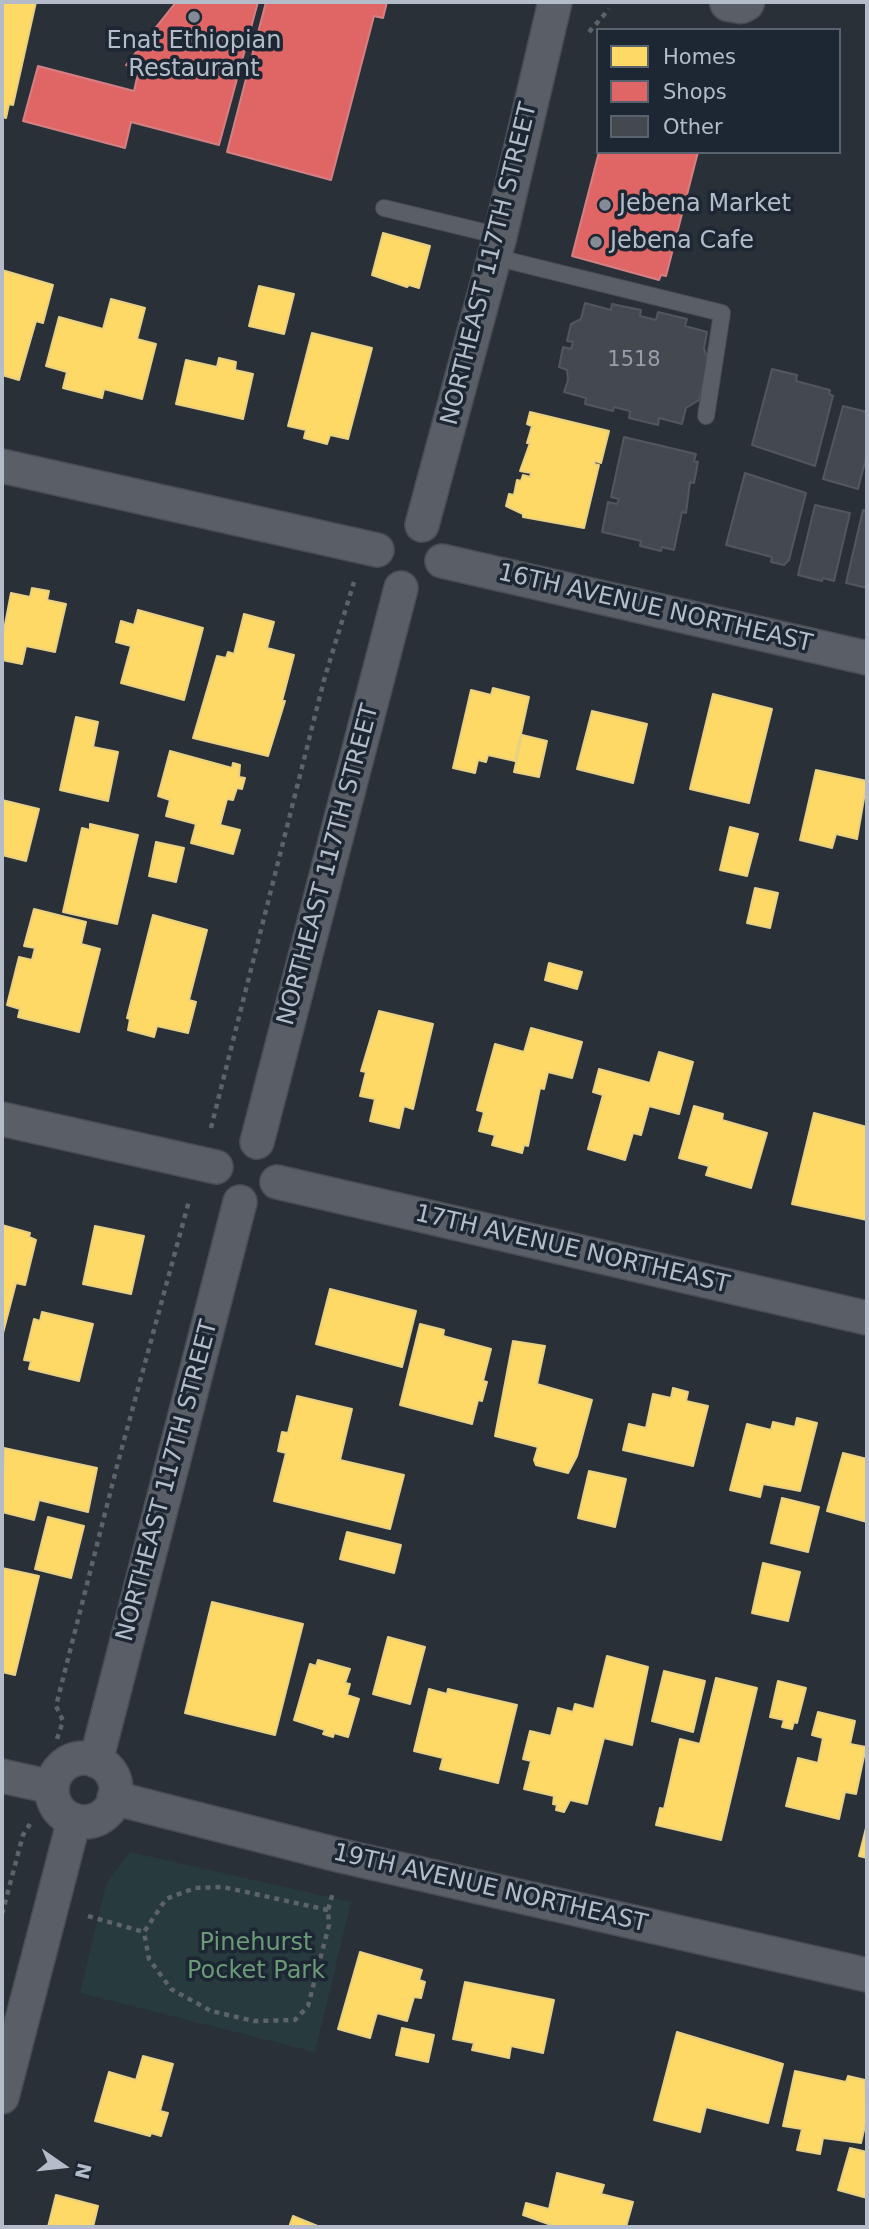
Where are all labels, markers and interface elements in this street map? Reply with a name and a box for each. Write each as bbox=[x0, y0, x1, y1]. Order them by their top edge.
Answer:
marker: Enat Ethiopian Restaurant bbox=[186, 9, 202, 25]
place label: Enat Ethiopian Restaurant bbox=[106, 28, 282, 84]
legend bbox=[596, 28, 841, 154]
text: Homes bbox=[663, 45, 736, 69]
text: Shops bbox=[663, 80, 727, 104]
street label: NORTHEAST 117TH STREET bbox=[436, 100, 544, 428]
text: Other bbox=[663, 115, 723, 139]
place label: Jebena Market bbox=[619, 191, 791, 219]
marker: Jebena Market bbox=[597, 197, 613, 213]
place label: Jebena Cafe bbox=[610, 228, 754, 256]
marker: Jebena Cafe bbox=[588, 234, 604, 250]
house number: 1518 bbox=[607, 348, 661, 374]
street label: 16TH AVENUE NORTHEAST bbox=[495, 559, 815, 659]
street label: NORTHEAST 117TH STREET bbox=[272, 701, 386, 1029]
street label: 17TH AVENUE NORTHEAST bbox=[412, 1200, 732, 1300]
street label: NORTHEAST 117TH STREET bbox=[111, 1317, 225, 1645]
street label: 19TH AVENUE NORTHEAST bbox=[330, 1839, 650, 1939]
park label: Pinehurst Pocket Park bbox=[187, 1930, 325, 1986]
north arrow bbox=[28, 2131, 98, 2201]
text: N bbox=[71, 2161, 96, 2181]

